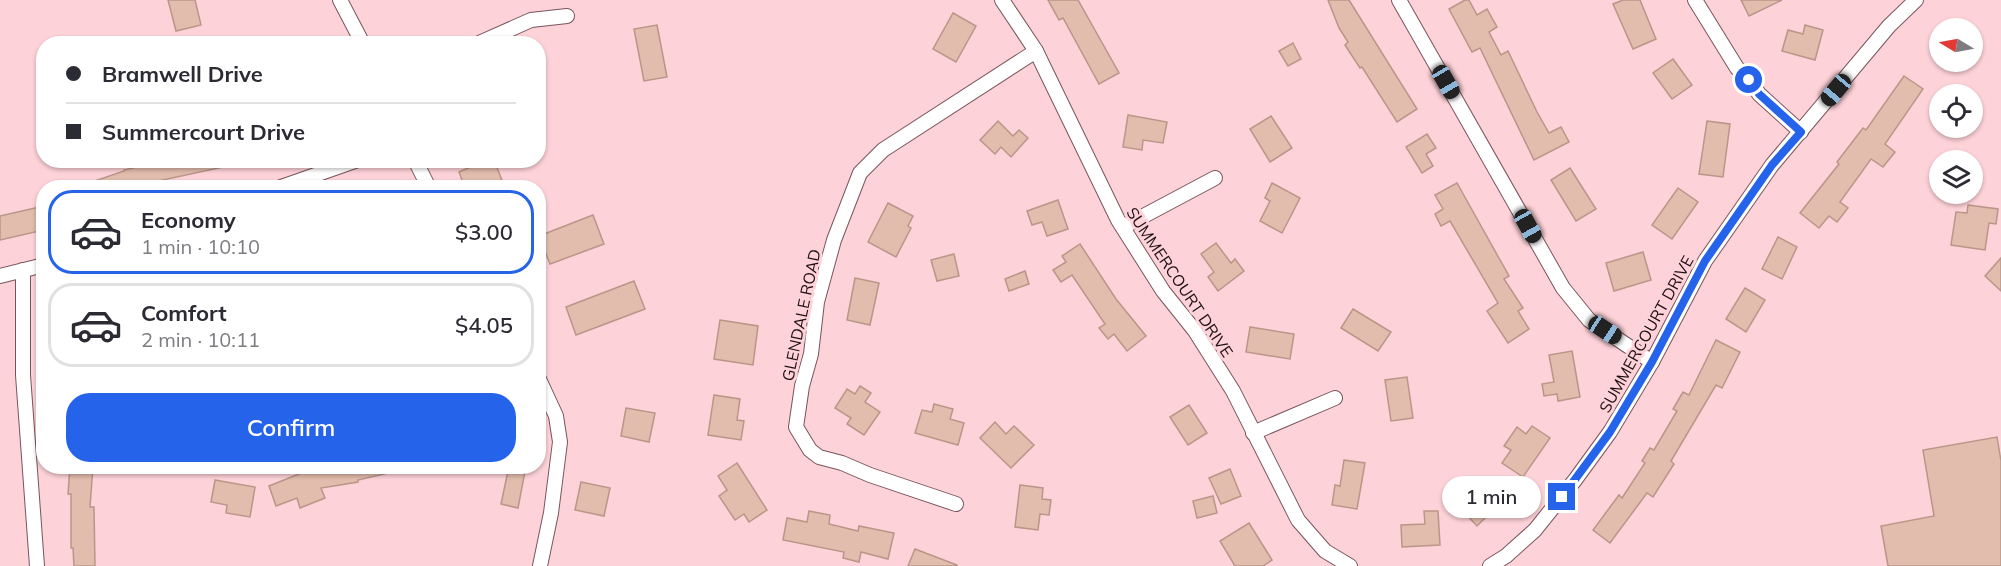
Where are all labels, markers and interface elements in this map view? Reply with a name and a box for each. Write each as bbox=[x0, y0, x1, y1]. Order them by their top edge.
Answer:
north arrow bbox=[1929, 18, 1983, 72]
map controls bbox=[1929, 18, 1983, 204]
text: Bramwell Drive bbox=[102, 60, 263, 88]
car bbox=[1429, 62, 1463, 102]
route start bbox=[1735, 66, 1762, 93]
car bbox=[1818, 70, 1854, 110]
button: locate bbox=[1929, 84, 1983, 138]
text: Summercourt Drive bbox=[102, 118, 305, 146]
button: layers bbox=[1929, 150, 1983, 204]
street label: SUMMERCOURT DRIVE bbox=[1122, 203, 1238, 361]
icon: car bbox=[69, 205, 123, 259]
text: Economy bbox=[141, 206, 236, 234]
car bbox=[1511, 206, 1545, 246]
text: $3.00 bbox=[455, 218, 513, 246]
text: 1 min · 10:10 bbox=[141, 234, 260, 259]
street label: GLENDALE ROAD bbox=[777, 247, 825, 383]
street label: SUMMERCOURT DRIVE bbox=[1594, 252, 1698, 416]
icon: car bbox=[69, 298, 123, 352]
text: Comfort bbox=[141, 299, 227, 327]
text: $4.05 bbox=[455, 311, 513, 339]
car bbox=[1585, 313, 1625, 347]
text: 2 min · 10:11 bbox=[141, 327, 260, 352]
button: Confirm bbox=[66, 393, 516, 462]
callout: 1 min bbox=[1442, 476, 1541, 518]
route end bbox=[1548, 483, 1575, 510]
text: 1 min bbox=[1466, 484, 1517, 509]

